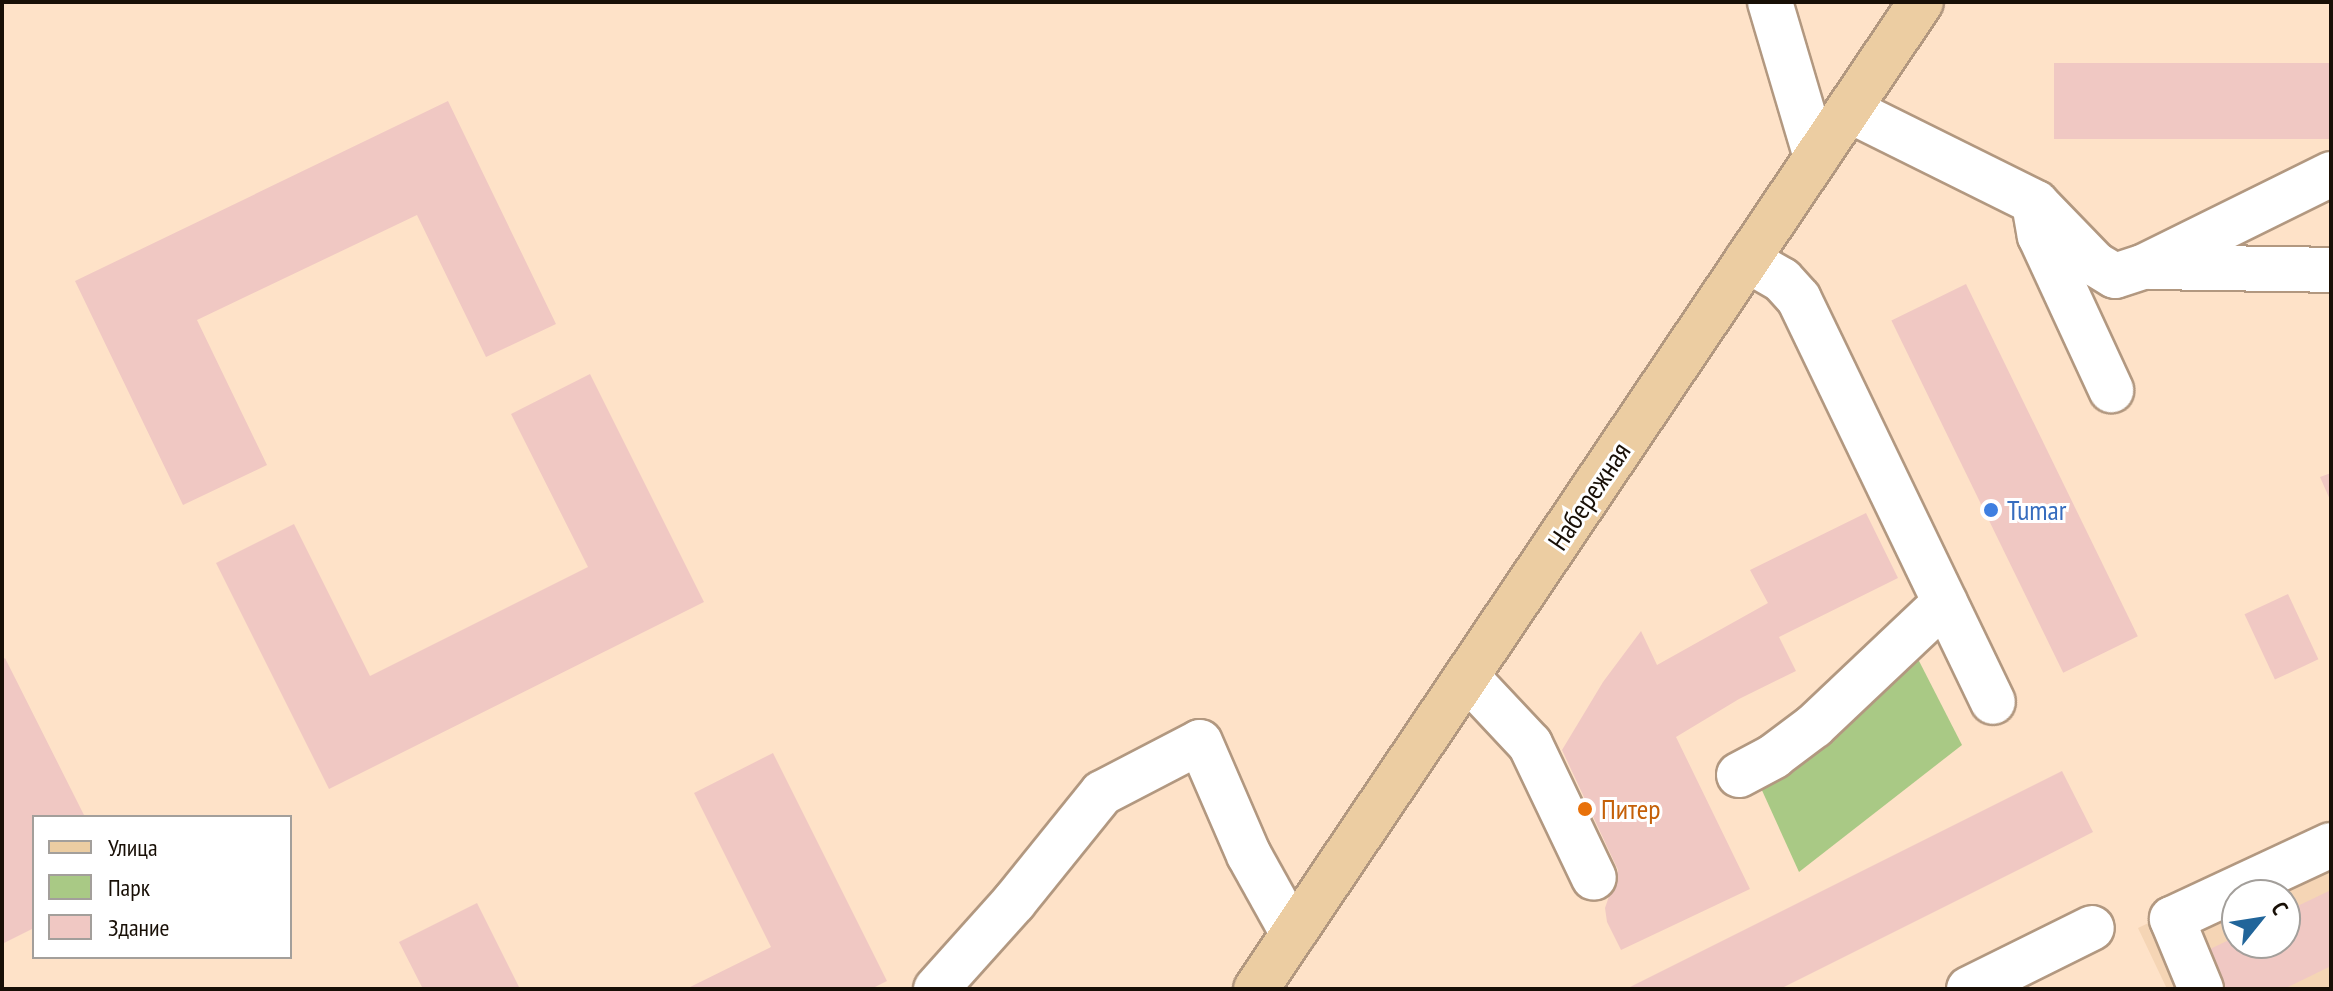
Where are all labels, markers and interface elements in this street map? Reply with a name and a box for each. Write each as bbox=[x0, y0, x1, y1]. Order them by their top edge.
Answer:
street label: Набережная bbox=[1541, 436, 1637, 556]
place label: Tumar bbox=[2007, 493, 2066, 527]
marker: Tumar bbox=[1982, 501, 2000, 519]
place label: Питер bbox=[1601, 792, 1660, 826]
marker: Питер bbox=[1576, 800, 1594, 818]
legend bbox=[32, 815, 292, 959]
text: Улица bbox=[108, 832, 158, 863]
text: Парк bbox=[108, 872, 150, 903]
north arrow bbox=[2221, 879, 2301, 959]
text: С bbox=[2265, 897, 2295, 919]
text: Здание bbox=[108, 912, 169, 943]

